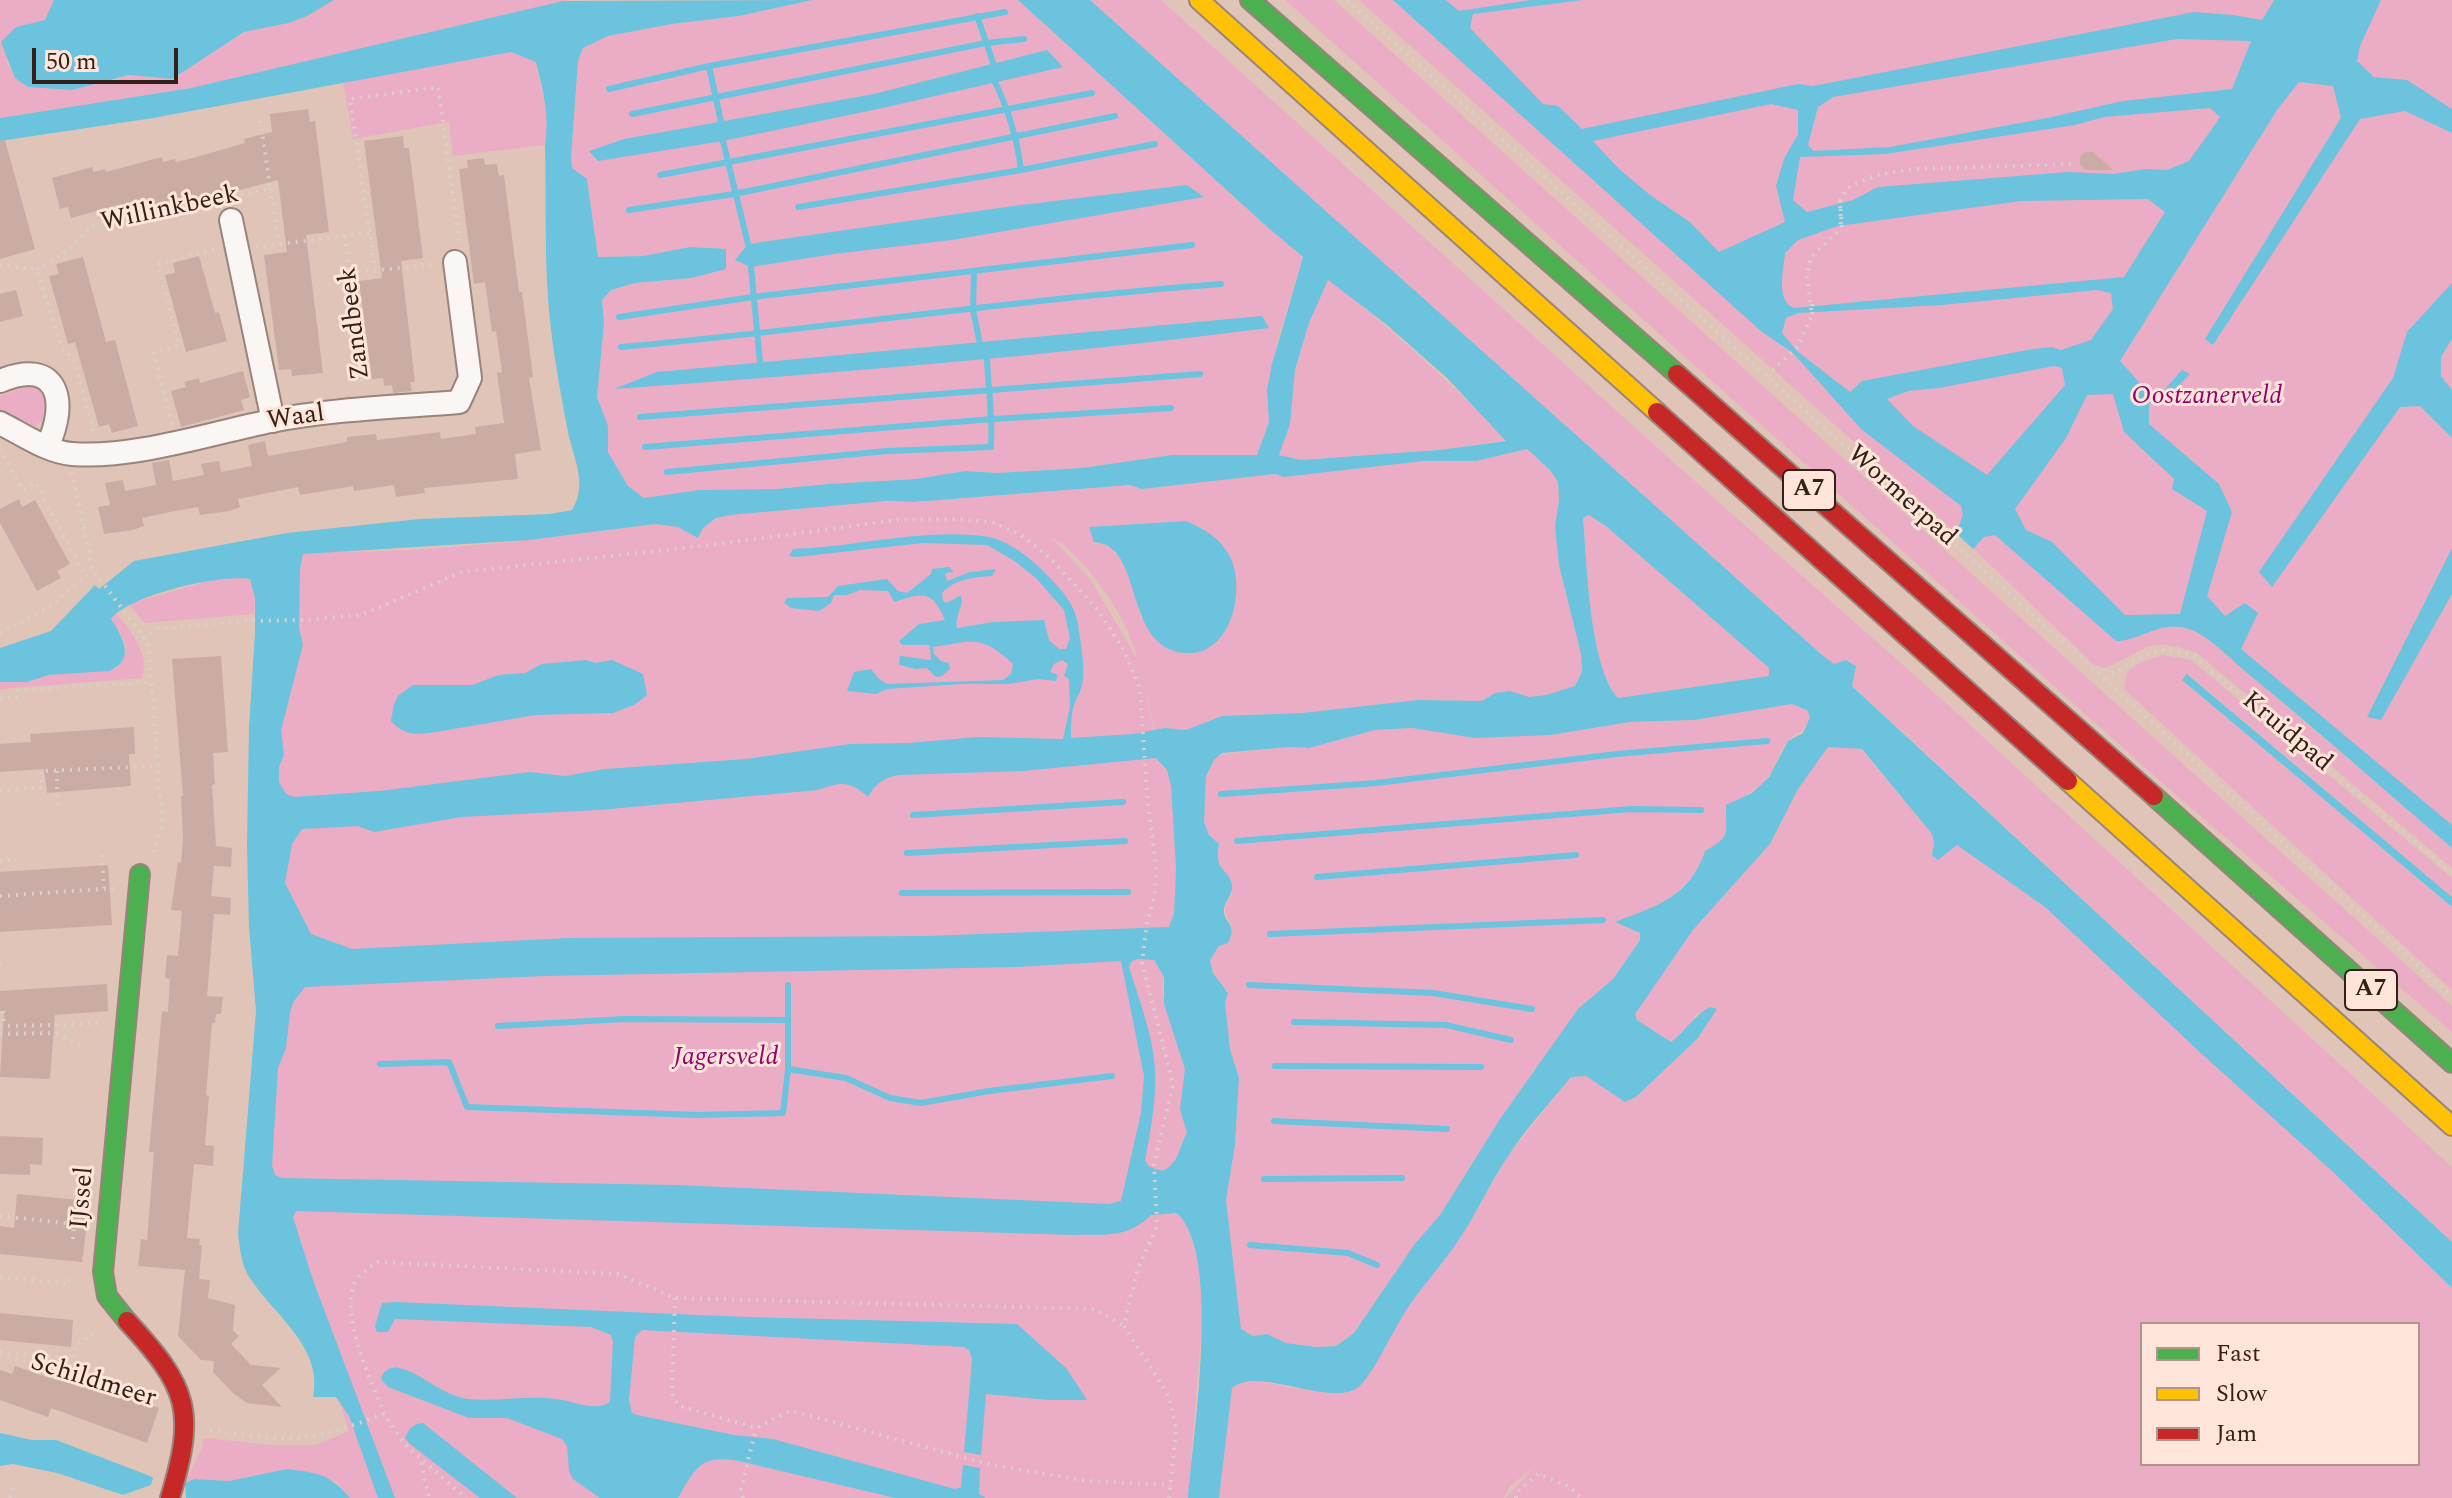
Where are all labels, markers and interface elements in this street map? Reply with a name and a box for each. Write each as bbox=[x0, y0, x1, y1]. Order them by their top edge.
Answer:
scale bar bbox=[36, 32, 182, 82]
text: 50 m bbox=[46, 44, 97, 80]
street label: Willinkbeek bbox=[98, 180, 242, 240]
street label: Zandbeek bbox=[334, 265, 378, 381]
park label: Oostzanerveld bbox=[2132, 382, 2282, 414]
street label: Waal bbox=[265, 400, 327, 438]
street label: Wormerpad bbox=[1840, 440, 1962, 554]
road number: A7 bbox=[1783, 470, 1835, 510]
street label: Kruidpad bbox=[2234, 686, 2338, 780]
road number: A7 bbox=[2345, 970, 2397, 1010]
park label: Jagersveld bbox=[673, 1043, 779, 1075]
street label: IJssel bbox=[66, 1166, 102, 1230]
legend bbox=[2140, 1322, 2420, 1466]
text: Fast bbox=[2216, 1336, 2261, 1372]
street label: Schildmeer bbox=[26, 1348, 160, 1416]
text: Slow bbox=[2216, 1376, 2267, 1412]
text: Jam bbox=[2216, 1416, 2257, 1452]

